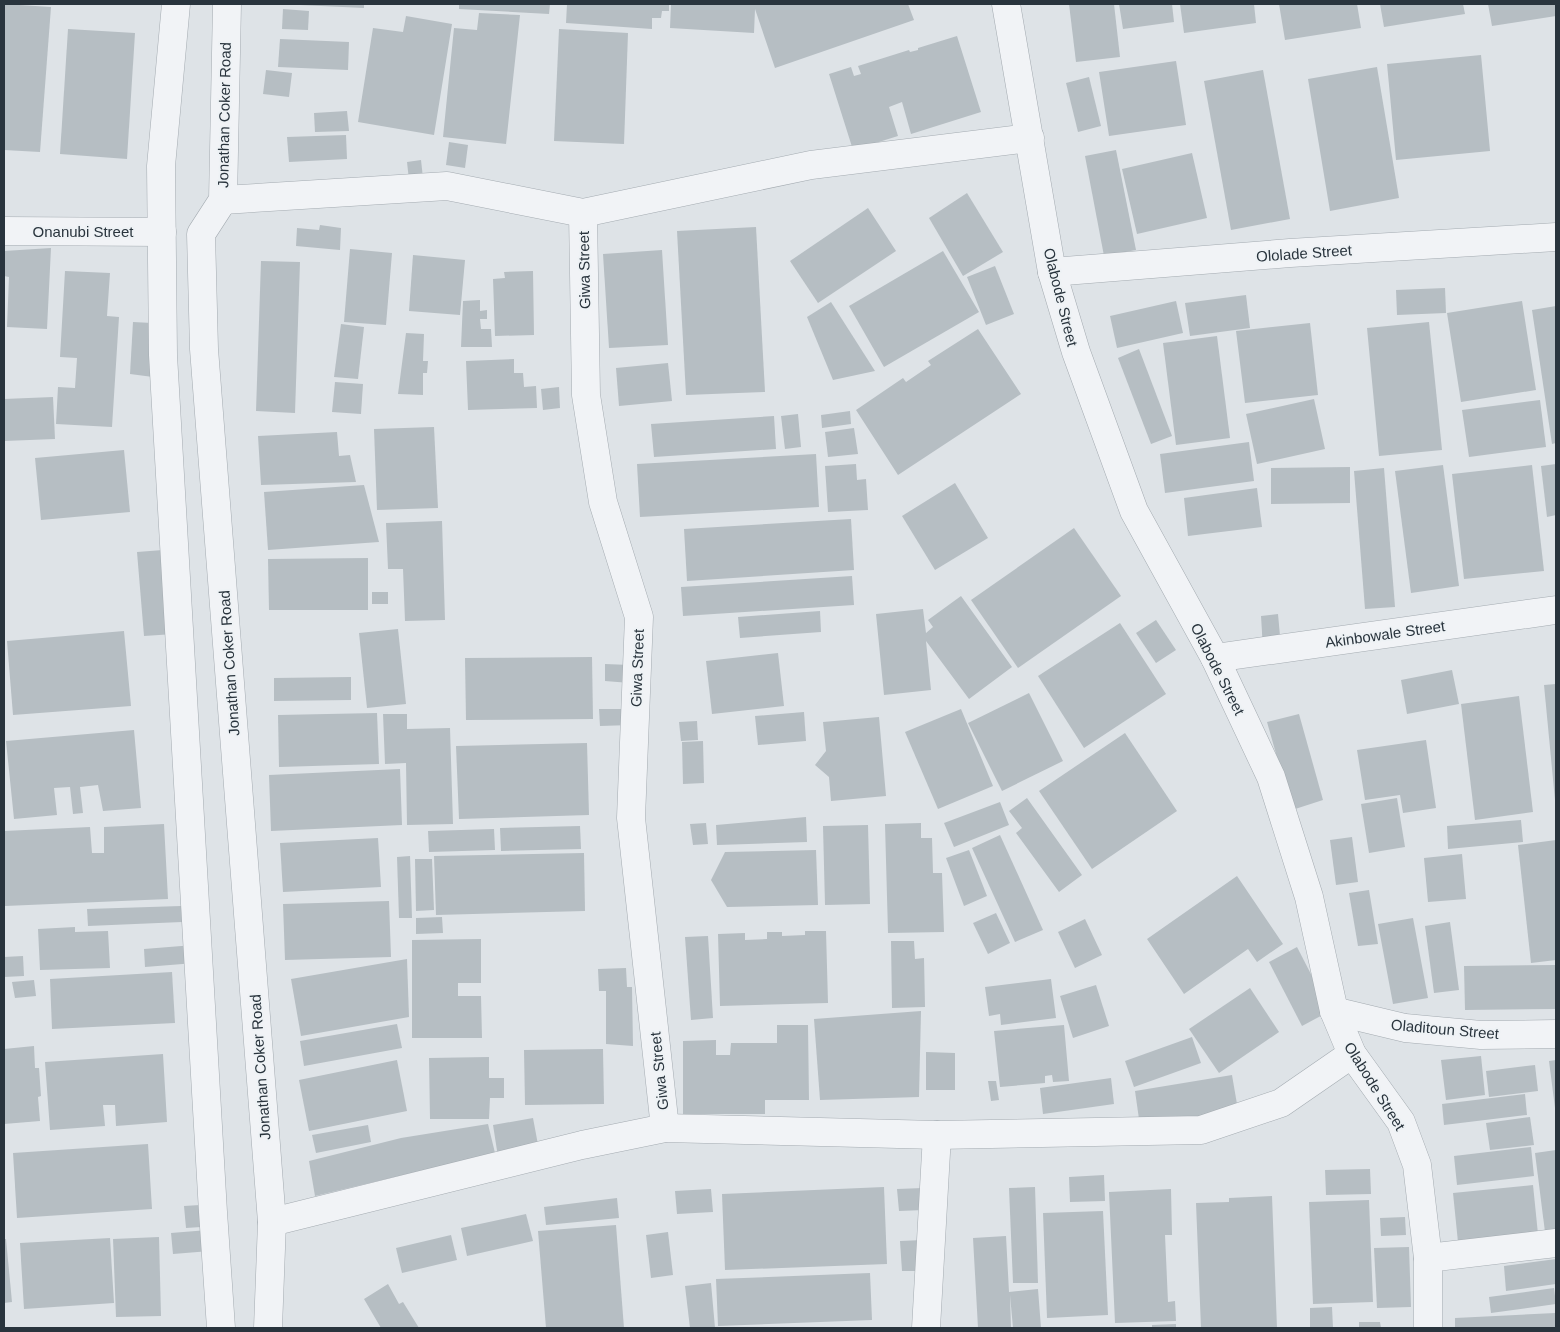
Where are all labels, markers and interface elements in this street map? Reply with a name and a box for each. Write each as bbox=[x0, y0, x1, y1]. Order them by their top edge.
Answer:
street label: Jonathan Coker Road bbox=[214, 42, 234, 188]
street label: Onanubi Street bbox=[33, 223, 134, 240]
street label: Giwa Street bbox=[575, 230, 593, 309]
street label: Ololade Street bbox=[1256, 241, 1353, 265]
street label: Olabode Street bbox=[1041, 246, 1082, 349]
street label: Jonathan Coker Road bbox=[215, 590, 243, 736]
street label: Akinbowale Street bbox=[1324, 617, 1447, 651]
street label: Olabode Street bbox=[1188, 620, 1249, 719]
street label: Giwa Street bbox=[627, 628, 647, 707]
street label: Jonathan Coker Road bbox=[246, 994, 274, 1140]
street label: Oladitoun Street bbox=[1390, 1016, 1501, 1042]
street label: Giwa Street bbox=[646, 1030, 672, 1111]
street label: Olabode Street bbox=[1341, 1039, 1409, 1134]

